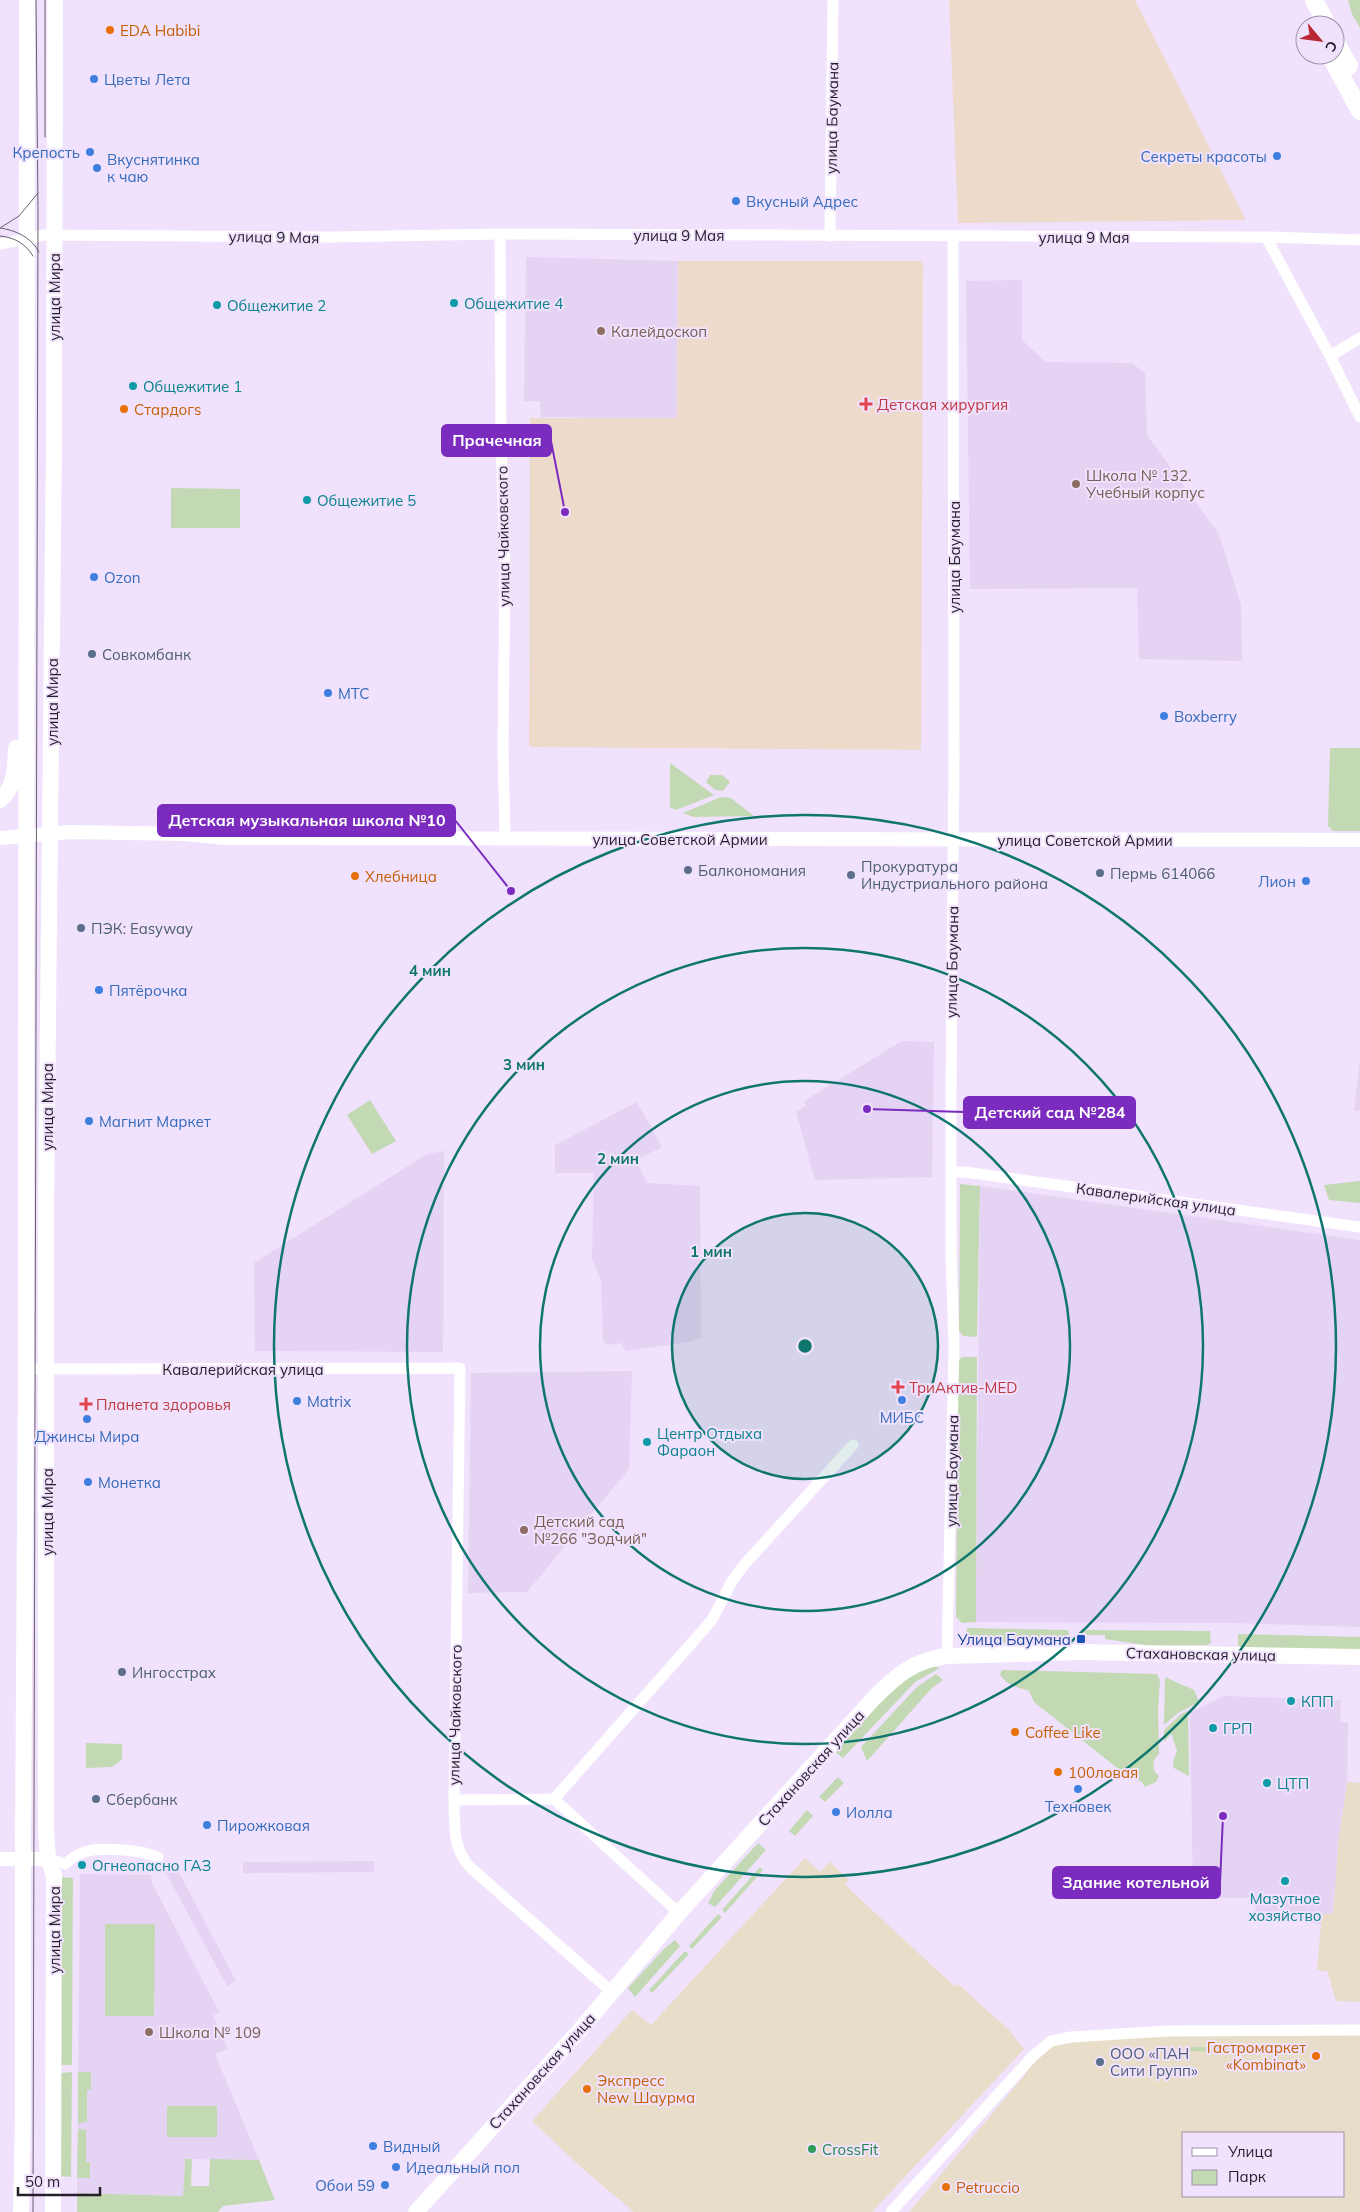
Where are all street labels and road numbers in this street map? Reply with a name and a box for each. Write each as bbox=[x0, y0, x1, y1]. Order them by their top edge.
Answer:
street label: улица Баумана bbox=[822, 62, 842, 174]
street label: улица 9 Мая bbox=[634, 226, 724, 245]
street label: улица 9 Мая bbox=[228, 227, 320, 247]
street label: улица 9 Мая bbox=[1039, 228, 1129, 247]
street label: улица Мира bbox=[45, 253, 64, 341]
street label: улица Чайковского bbox=[492, 465, 514, 607]
street label: улица Баумана bbox=[945, 501, 964, 613]
street label: улица Мира bbox=[43, 658, 62, 746]
street label: улица Советской Армии bbox=[592, 830, 768, 849]
street label: улица Советской Армии bbox=[997, 831, 1173, 850]
street label: улица Баумана bbox=[942, 906, 962, 1018]
street label: улица Мира bbox=[38, 1063, 57, 1151]
street label: Кавалерийская улица bbox=[1075, 1178, 1237, 1220]
street label: Кавалерийская улица bbox=[162, 1360, 324, 1379]
street label: улица Баумана bbox=[942, 1415, 962, 1527]
street label: улица Мира bbox=[38, 1468, 57, 1556]
street label: Стахановская улица bbox=[1126, 1643, 1276, 1665]
street label: улица Чайковского bbox=[444, 1644, 466, 1786]
street label: Стахановская улица bbox=[754, 1706, 868, 1830]
street label: улица Мира bbox=[45, 1886, 64, 1974]
street label: Стахановская улица bbox=[485, 2009, 599, 2133]

